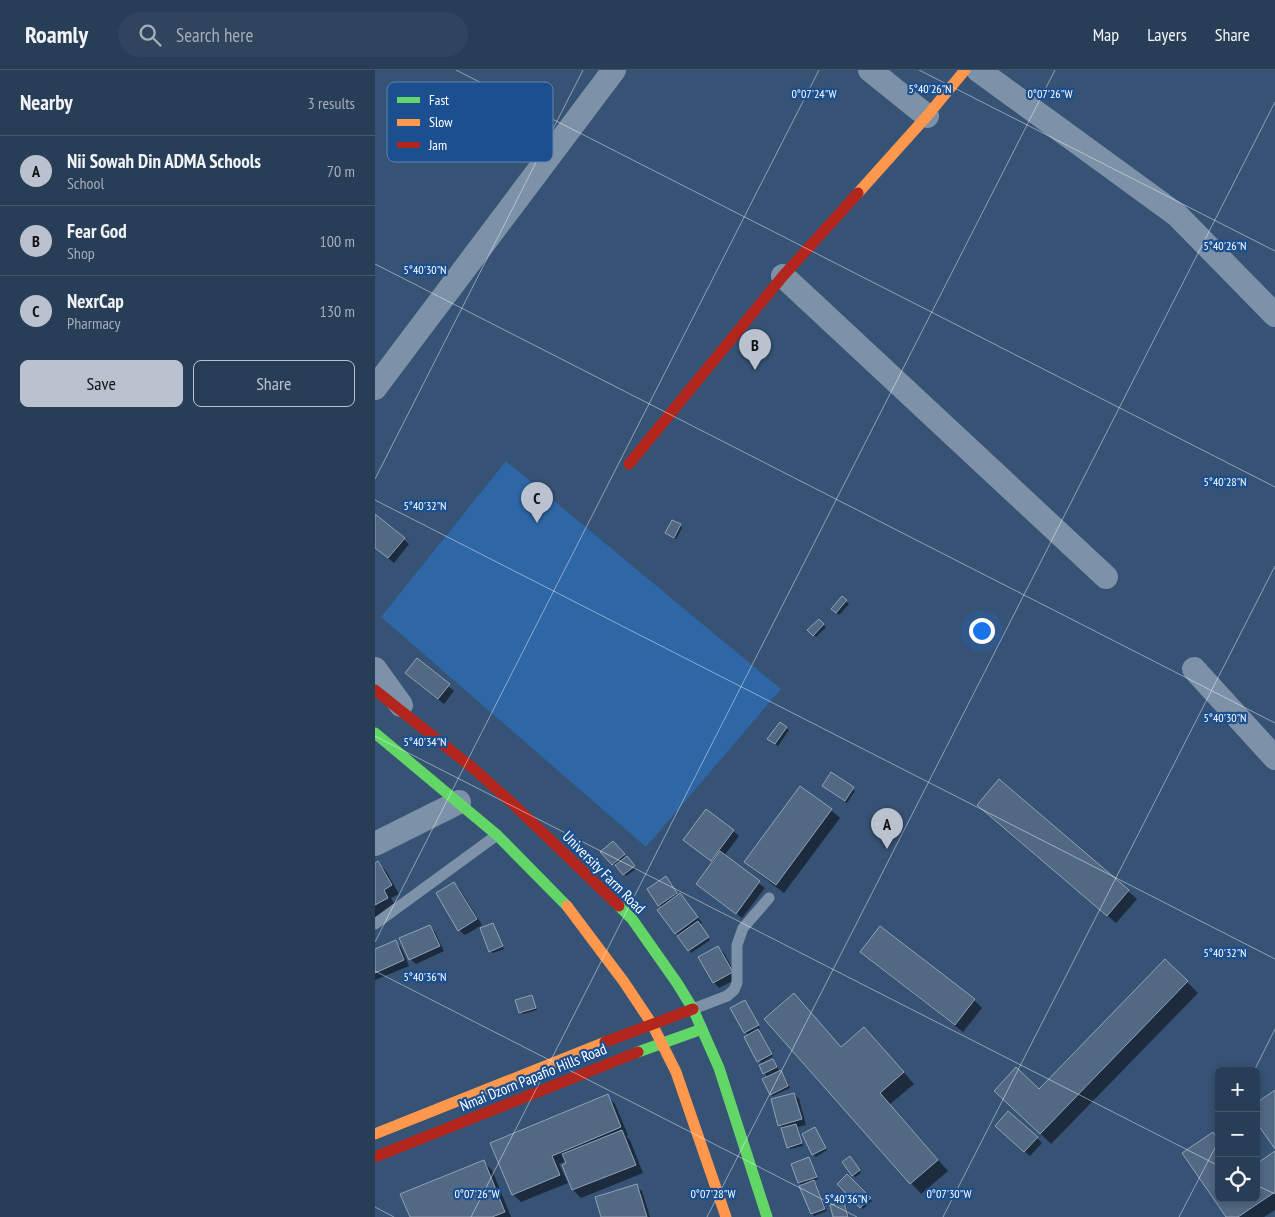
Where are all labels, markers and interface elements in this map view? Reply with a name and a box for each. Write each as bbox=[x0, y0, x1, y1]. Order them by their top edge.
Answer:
search box bbox=[118, 12, 468, 57]
text: Roamly bbox=[25, 19, 88, 50]
icon: search bbox=[136, 21, 164, 49]
text: Search here bbox=[176, 23, 253, 47]
text: Map bbox=[1093, 23, 1119, 46]
text: Layers bbox=[1147, 23, 1187, 46]
text: Share bbox=[1215, 23, 1250, 46]
text: 5°40'26"N bbox=[908, 81, 952, 96]
legend bbox=[387, 82, 553, 162]
text: 0°07'24"W bbox=[791, 86, 837, 101]
text: 0°07'26"W bbox=[1027, 86, 1073, 101]
text: Nearby bbox=[20, 89, 73, 116]
text: Fast bbox=[429, 91, 449, 109]
text: 3 results bbox=[308, 93, 355, 113]
text: Slow bbox=[429, 113, 453, 131]
text: Jam bbox=[428, 136, 447, 154]
text: Nii Sowah Din ADMA Schools bbox=[67, 149, 261, 173]
text: A bbox=[32, 161, 40, 181]
text: 70 m bbox=[327, 161, 355, 181]
text: School bbox=[67, 173, 104, 193]
text: Fear God bbox=[67, 219, 127, 243]
text: B bbox=[32, 231, 40, 251]
text: 100 m bbox=[320, 231, 355, 251]
text: 5°40'26"N bbox=[1203, 238, 1247, 253]
text: Shop bbox=[67, 243, 95, 263]
text: 5°40'30"N bbox=[403, 262, 447, 277]
text: NexrCap bbox=[67, 289, 124, 313]
text: C bbox=[32, 301, 40, 321]
text: 130 m bbox=[320, 301, 355, 321]
text: Pharmacy bbox=[67, 313, 120, 333]
pin: B bbox=[739, 329, 771, 370]
button: Save bbox=[20, 360, 183, 407]
button: Share bbox=[193, 360, 355, 407]
text: 5°40'28"N bbox=[1203, 474, 1247, 489]
pin: C bbox=[521, 482, 553, 523]
text: 5°40'32"N bbox=[403, 498, 447, 513]
your location bbox=[969, 618, 995, 644]
text: 5°40'30"N bbox=[1203, 710, 1247, 725]
text: 5°40'34"N bbox=[403, 734, 447, 749]
pin: A bbox=[871, 808, 903, 849]
street label: University Farm Road bbox=[559, 827, 649, 917]
text: 5°40'32"N bbox=[1203, 945, 1247, 960]
text: 5°40'36"N bbox=[403, 969, 447, 984]
street label: Nmai Dzorn Papafio Hills Road bbox=[457, 1039, 609, 1115]
map controls bbox=[1215, 1067, 1260, 1202]
button: + bbox=[1215, 1067, 1260, 1112]
button: − bbox=[1215, 1112, 1260, 1157]
button: locate bbox=[1215, 1157, 1260, 1202]
text: 0°07'26"W bbox=[454, 1186, 500, 1201]
text: 0°07'28"W bbox=[690, 1186, 736, 1201]
text: 0°07'30"W bbox=[926, 1186, 972, 1201]
text: 5°40'36"N bbox=[824, 1191, 868, 1206]

